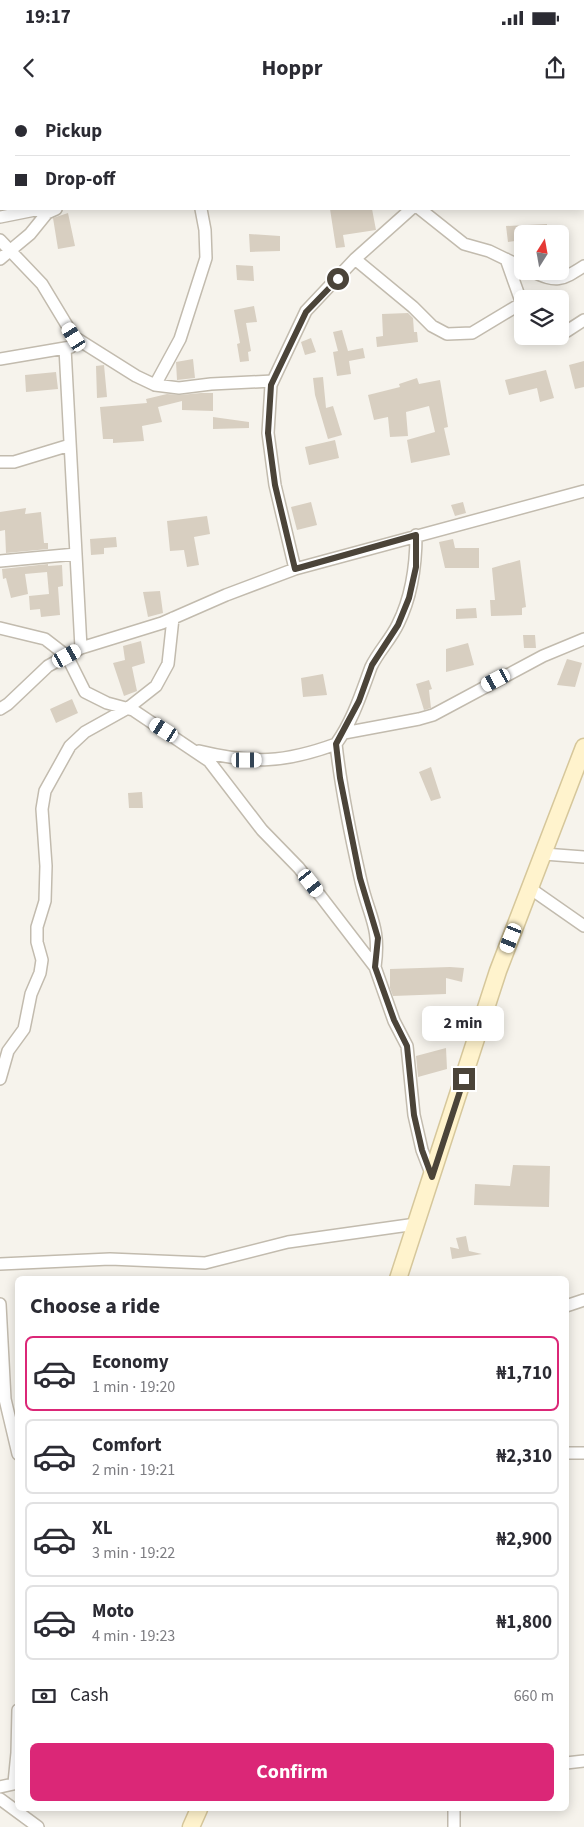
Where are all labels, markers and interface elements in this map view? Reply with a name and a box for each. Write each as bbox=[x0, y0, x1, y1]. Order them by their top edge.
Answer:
text: 19:17 bbox=[25, 4, 71, 31]
text: Hoppr bbox=[261, 52, 323, 84]
icon: back bbox=[15, 54, 43, 82]
icon: share bbox=[541, 54, 569, 82]
text: Pickup bbox=[45, 118, 102, 145]
text: Drop-off bbox=[45, 166, 115, 193]
north arrow bbox=[514, 225, 569, 280]
map controls bbox=[514, 225, 569, 345]
route start bbox=[327, 268, 349, 290]
button: layers bbox=[514, 290, 569, 345]
car bbox=[59, 320, 88, 354]
car bbox=[50, 642, 83, 670]
car bbox=[479, 666, 512, 694]
car bbox=[147, 716, 180, 744]
car bbox=[232, 753, 262, 768]
car bbox=[295, 867, 326, 899]
car bbox=[498, 921, 523, 955]
callout: 2 min bbox=[423, 1006, 505, 1042]
text: 2 min bbox=[444, 1012, 482, 1034]
route end bbox=[453, 1068, 475, 1090]
text: Choose a ride bbox=[30, 1290, 160, 1322]
text: Economy bbox=[92, 1349, 169, 1376]
icon: car bbox=[32, 1351, 77, 1396]
text: ₦1,710 bbox=[496, 1360, 552, 1387]
text: 1 min · 19:20 bbox=[92, 1376, 175, 1398]
text: Comfort bbox=[92, 1432, 162, 1459]
icon: car bbox=[32, 1434, 77, 1479]
text: ₦2,310 bbox=[496, 1443, 552, 1470]
text: 2 min · 19:21 bbox=[92, 1459, 175, 1481]
text: XL bbox=[92, 1515, 113, 1542]
icon: car bbox=[32, 1517, 77, 1562]
text: ₦2,900 bbox=[496, 1526, 552, 1553]
text: 3 min · 19:22 bbox=[92, 1542, 175, 1564]
text: Moto bbox=[92, 1598, 134, 1625]
icon: car bbox=[32, 1600, 77, 1645]
text: ₦1,800 bbox=[496, 1609, 552, 1636]
text: 4 min · 19:23 bbox=[92, 1625, 175, 1647]
icon: cash bbox=[30, 1682, 58, 1710]
text: Cash bbox=[70, 1682, 109, 1709]
text: 660 m bbox=[514, 1685, 554, 1707]
button: Confirm bbox=[30, 1743, 554, 1801]

